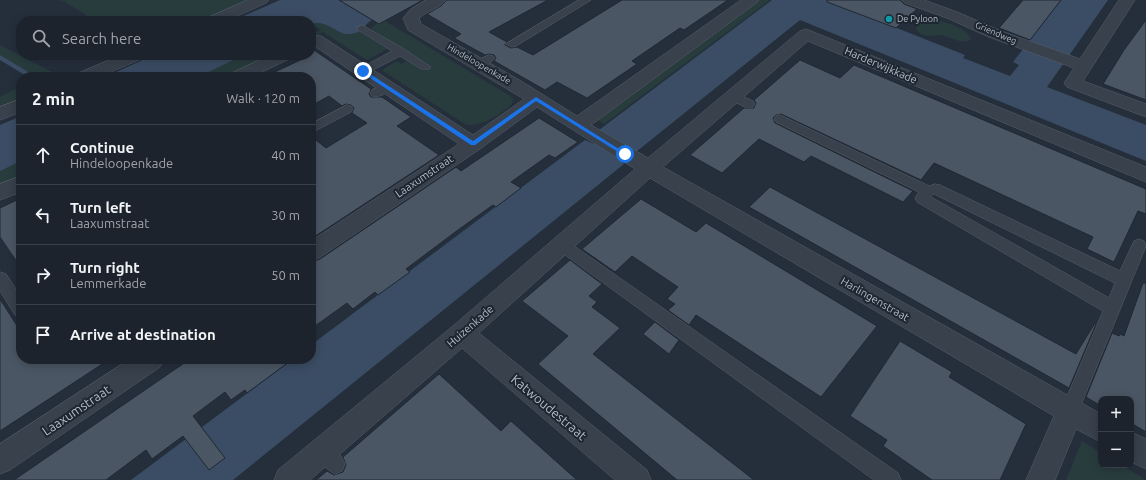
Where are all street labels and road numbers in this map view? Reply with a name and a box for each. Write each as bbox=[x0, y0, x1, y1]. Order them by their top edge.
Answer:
street label: Griendweg bbox=[974, 20, 1018, 46]
street label: Hindeloopenkade bbox=[446, 42, 512, 86]
street label: Harderwijkkade bbox=[843, 44, 919, 86]
street label: Laaxumstraat bbox=[393, 152, 456, 200]
street label: Harlingenstraat bbox=[839, 275, 912, 324]
street label: Huizenkade bbox=[444, 303, 496, 349]
street label: Katwoudestraat bbox=[509, 372, 589, 442]
street label: Laaxumstraat bbox=[39, 382, 113, 438]

